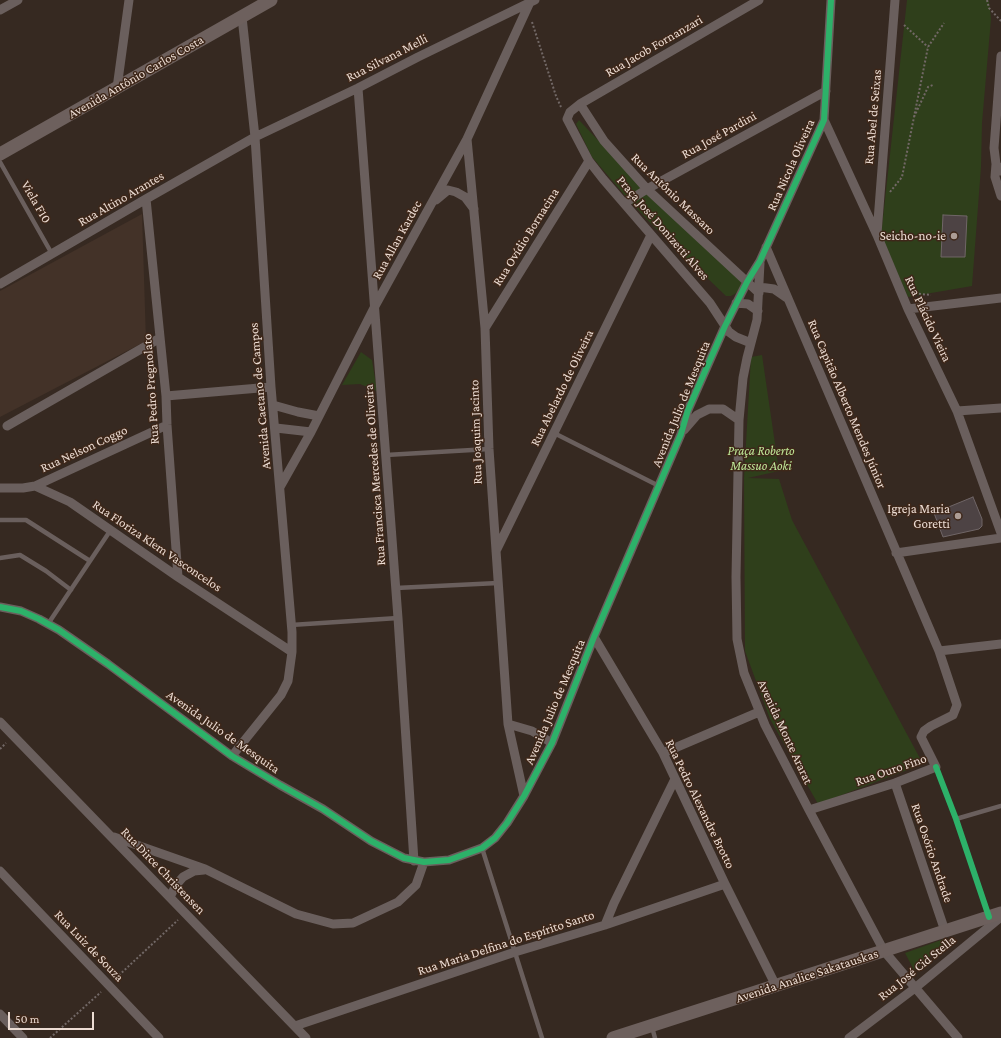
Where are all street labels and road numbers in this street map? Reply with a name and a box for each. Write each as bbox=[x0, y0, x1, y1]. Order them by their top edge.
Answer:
street label: Rua Jacob Fornanzari bbox=[603, 12, 705, 80]
street label: Rua Silvana Melli bbox=[344, 31, 430, 85]
street label: Avenida Antônio Carlos Costa bbox=[66, 32, 206, 122]
street label: Rua Abel de Seixas bbox=[861, 69, 885, 165]
street label: Rua José Pardini bbox=[679, 108, 759, 162]
street label: Rua Nicola Oliveira bbox=[764, 117, 818, 213]
street label: Rua Antônio Massaro bbox=[628, 150, 718, 238]
street label: Rua Altino Arantes bbox=[75, 168, 167, 230]
street label: Praça José Donizetti Alves bbox=[613, 173, 713, 283]
street label: Viela F10 bbox=[18, 178, 54, 226]
street label: Rua Ovídio Bornacina bbox=[490, 185, 562, 289]
street label: Rua Allan Kardec bbox=[369, 198, 425, 282]
street label: Rua Plácido Vieira bbox=[901, 274, 955, 364]
street label: Rua Capitão Alberto Mendes Júnior bbox=[804, 317, 890, 491]
street label: Avenida Caetano de Campos bbox=[246, 322, 274, 470]
street label: Rua Abelardo de Oliveira bbox=[527, 327, 597, 449]
street label: Rua Pedro Pregnolato bbox=[139, 333, 163, 445]
street label: Avenida Julio de Mesquita bbox=[649, 339, 713, 469]
street label: Rua Joaquim Jacinto bbox=[466, 379, 486, 485]
street label: Rua Francisca Mercedes de Oliveira bbox=[361, 384, 389, 566]
street label: Rua Nelson Coggo bbox=[38, 422, 130, 476]
street label: Rua Floriza Klem Vasconcelos bbox=[89, 497, 225, 595]
street label: Avenida Julio de Mesquita bbox=[522, 637, 588, 767]
street label: Avenida Monte Ararat bbox=[754, 677, 816, 787]
street label: Avenida Julio de Mesquita bbox=[163, 687, 283, 777]
street label: Rua Pedro Alexandre Brotto bbox=[662, 737, 738, 871]
street label: Rua Ouro Fino bbox=[853, 751, 929, 789]
street label: Rua Osório Andrade bbox=[908, 801, 956, 905]
street label: Rua Dirce Christensen bbox=[118, 824, 208, 918]
street label: Rua Luiz de Souza bbox=[51, 907, 127, 985]
street label: Rua Maria Delfina do Espírito Santo bbox=[416, 907, 596, 979]
street label: Rua José Cid Stella bbox=[875, 932, 959, 1004]
street label: Avenida Analice Sakatauskas bbox=[734, 946, 880, 1006]

